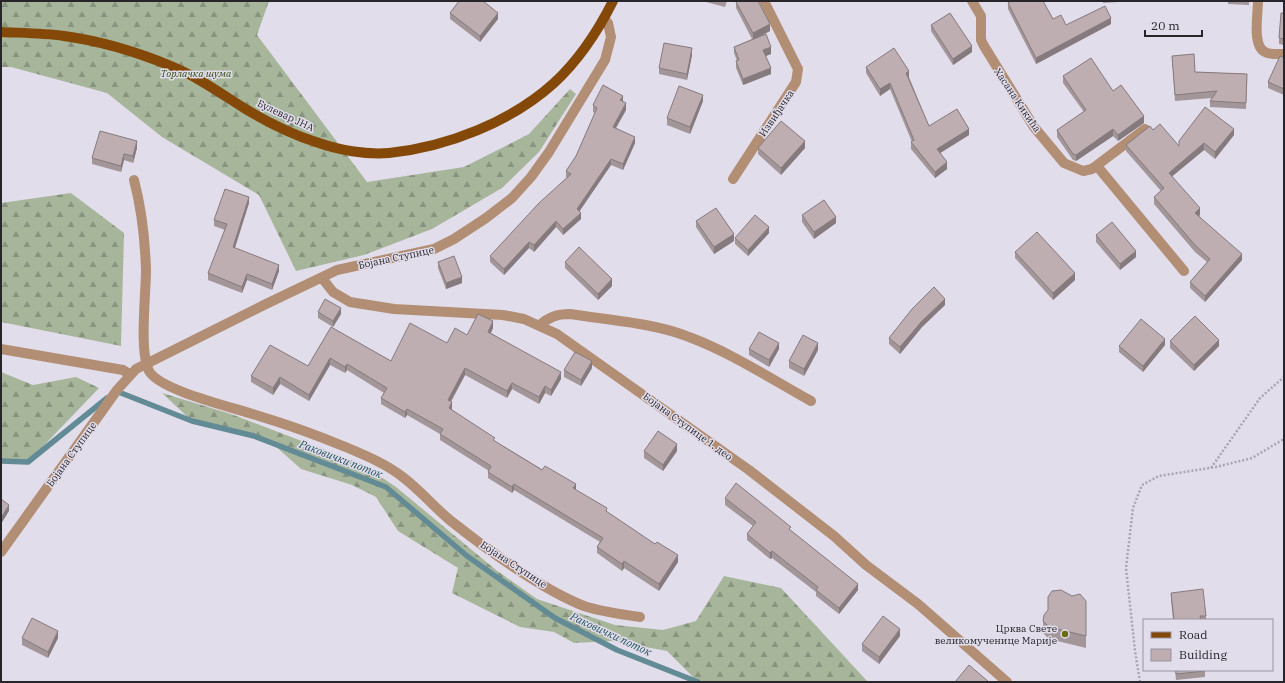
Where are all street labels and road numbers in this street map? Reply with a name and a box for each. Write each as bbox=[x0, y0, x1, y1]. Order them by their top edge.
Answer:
street label: Хасана Кикића bbox=[991, 66, 1044, 135]
street label: Извиђачка bbox=[756, 87, 797, 139]
street label: Булевар ЈНА bbox=[255, 97, 316, 134]
street label: Бојана Ступице bbox=[357, 243, 435, 272]
street label: Бојана Ступице 1. део bbox=[641, 390, 735, 463]
street label: Бојана Ступице bbox=[44, 419, 99, 489]
street label: Бојана Ступице bbox=[478, 538, 550, 591]

